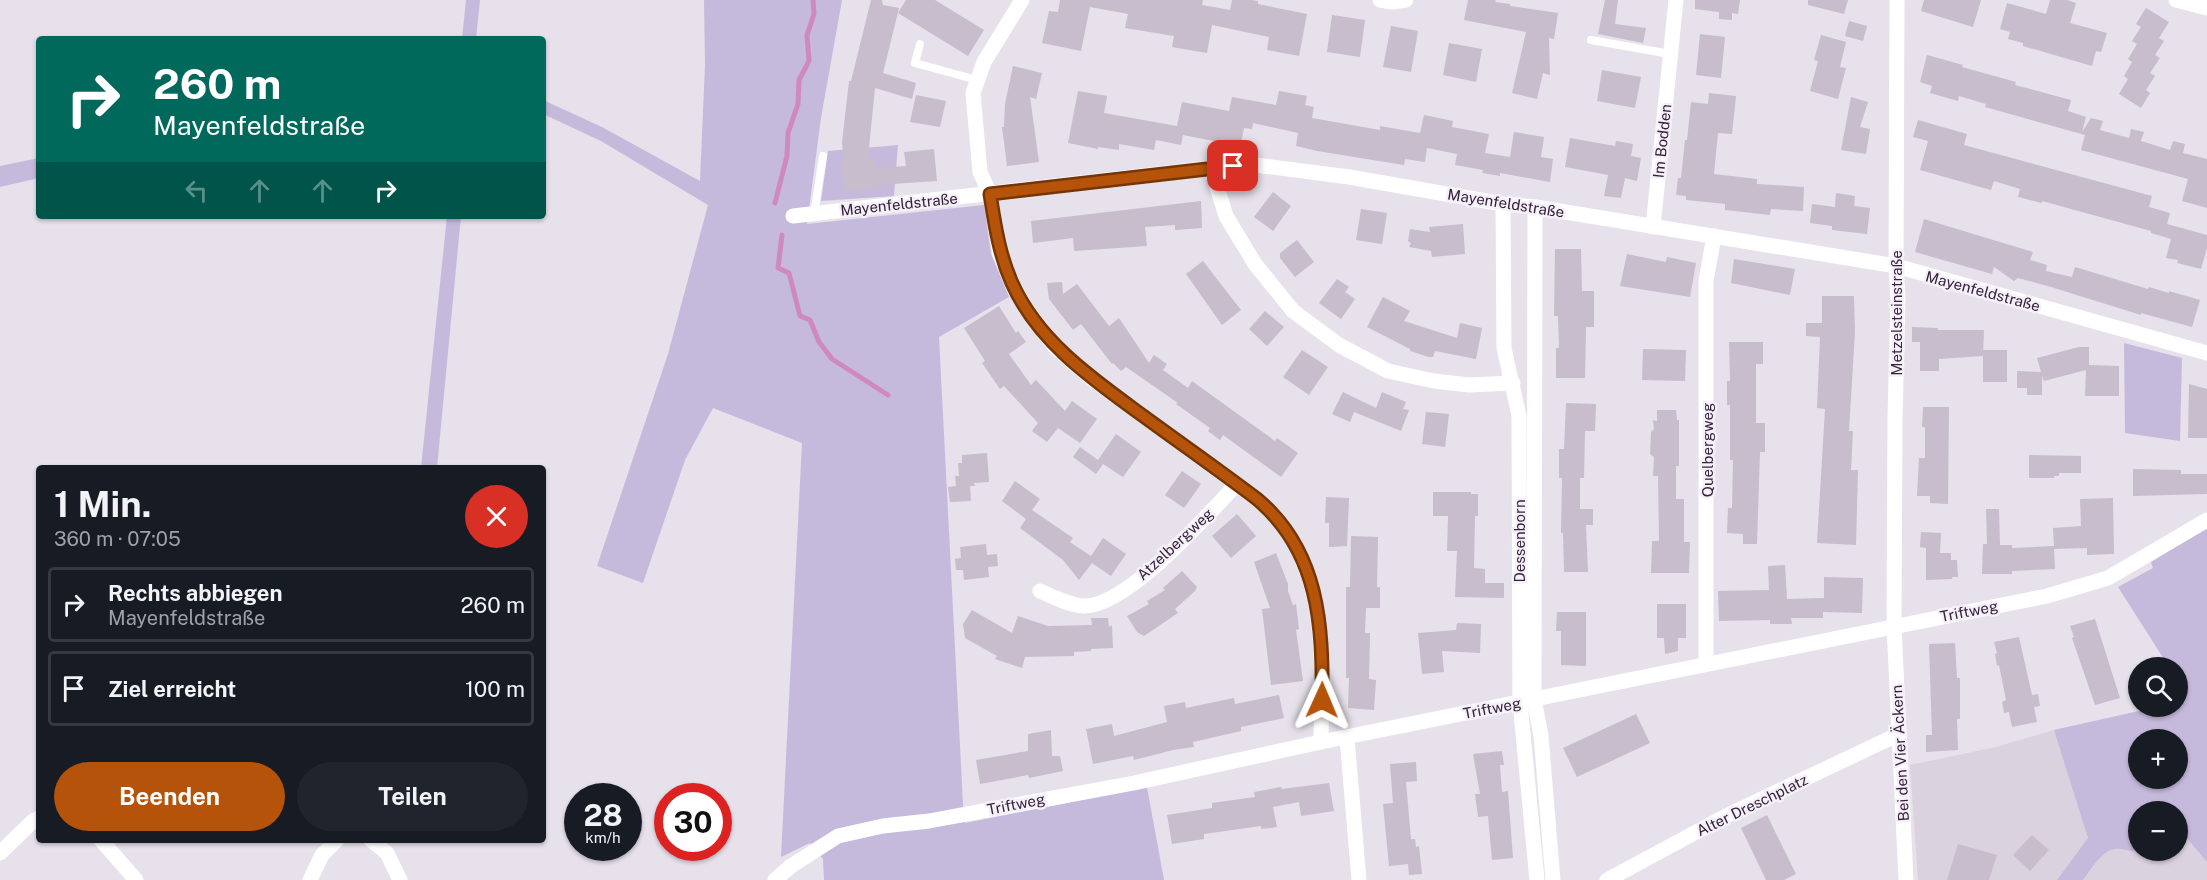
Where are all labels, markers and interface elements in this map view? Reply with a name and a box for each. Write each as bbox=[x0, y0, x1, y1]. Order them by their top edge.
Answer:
text: 260 m bbox=[153, 59, 281, 108]
icon: right bbox=[54, 60, 132, 138]
street label: Im Bodden bbox=[1650, 103, 1674, 179]
text: Mayenfeldstraße bbox=[153, 109, 365, 141]
pin bbox=[1207, 140, 1258, 191]
icon: arrive bbox=[1216, 149, 1249, 182]
icon: left bbox=[180, 174, 213, 207]
icon: ahead bbox=[243, 174, 276, 207]
icon: ahead bbox=[306, 174, 339, 207]
icon: right bbox=[369, 174, 402, 207]
street label: Mayenfeldstraße bbox=[1446, 185, 1566, 221]
street label: Mayenfeldstraße bbox=[839, 189, 959, 219]
street label: Metzelsteinstraße bbox=[1888, 250, 1905, 376]
street label: Mayenfeldstraße bbox=[1924, 268, 2042, 314]
street label: Quelbergweg bbox=[1699, 403, 1716, 497]
text: 1 Min. bbox=[54, 483, 151, 525]
button: close bbox=[465, 485, 528, 548]
street label: Dessenborn bbox=[1511, 499, 1528, 583]
street label: Atzelbergweg bbox=[1134, 505, 1216, 583]
text: 360 m · 07:05 bbox=[54, 527, 181, 551]
text: Rechts abbiegen bbox=[108, 580, 283, 606]
icon: right bbox=[57, 588, 90, 621]
text: 260 m bbox=[460, 592, 525, 618]
street label: Triftweg bbox=[1939, 597, 1999, 625]
text: Mayenfeldstraße bbox=[108, 606, 265, 630]
map controls bbox=[2128, 657, 2188, 861]
button: search bbox=[2128, 657, 2188, 717]
position arrow bbox=[1290, 668, 1354, 732]
icon: arrive bbox=[57, 672, 90, 705]
text: Ziel erreicht bbox=[108, 676, 236, 702]
text: 100 m bbox=[465, 676, 525, 702]
street label: Bei den Vier Äckern bbox=[1887, 684, 1912, 822]
street label: Triftweg bbox=[1462, 694, 1522, 722]
button: + bbox=[2128, 729, 2188, 789]
button: Beenden bbox=[54, 762, 285, 831]
button: Teilen bbox=[297, 762, 528, 831]
street label: Alter Dreschplatz bbox=[1694, 771, 1810, 839]
speed limit sign: 30 bbox=[654, 783, 732, 861]
street label: Triftweg bbox=[986, 790, 1046, 818]
text: 28 bbox=[583, 797, 623, 833]
button: − bbox=[2128, 801, 2188, 861]
text: km/h bbox=[585, 829, 621, 846]

